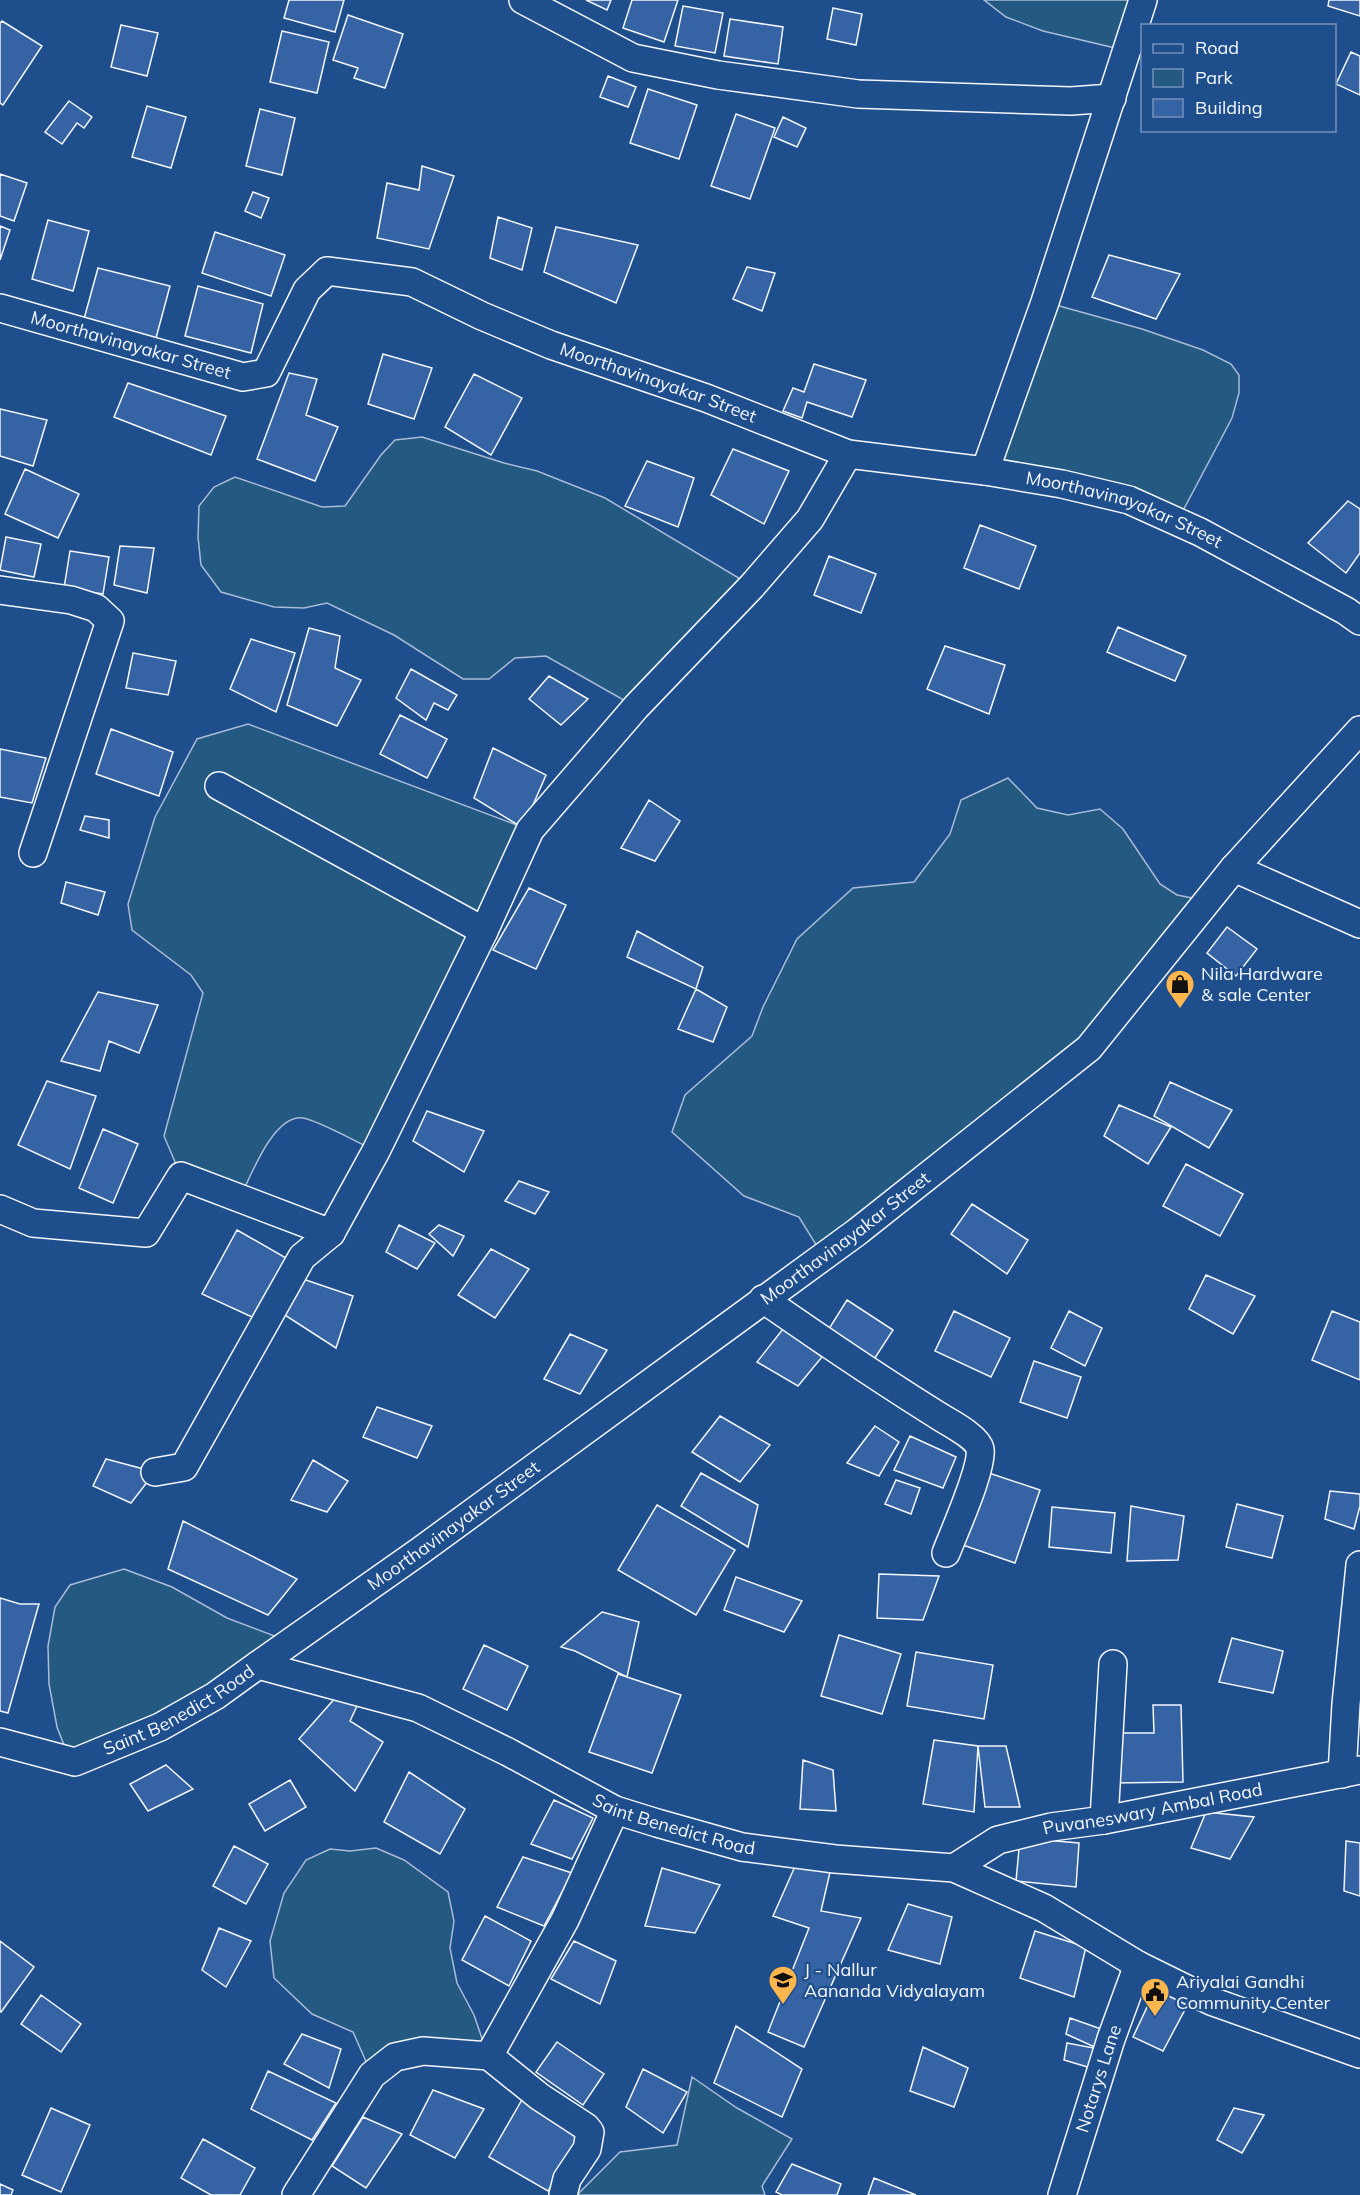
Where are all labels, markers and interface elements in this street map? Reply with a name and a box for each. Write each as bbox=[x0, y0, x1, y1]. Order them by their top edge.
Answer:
legend bbox=[1141, 24, 1336, 132]
text: Road bbox=[1195, 36, 1239, 59]
text: Park bbox=[1195, 66, 1234, 89]
text: Building bbox=[1195, 96, 1263, 119]
street label: Moorthavinayakar Street bbox=[28, 305, 234, 384]
street label: Moorthavinayakar Street bbox=[557, 337, 760, 428]
street label: Moorthavinayakar Street bbox=[1024, 466, 1227, 553]
place label: Nila Hardware & sale Center bbox=[1201, 962, 1323, 1006]
shop icon: Nila Hardware & sale Center bbox=[1164, 968, 1196, 1010]
street label: Moorthavinayakar Street bbox=[756, 1166, 935, 1310]
street label: Moorthavinayakar Street bbox=[363, 1456, 544, 1595]
street label: Saint Benedict Road bbox=[100, 1659, 259, 1760]
street label: Puvaneswary Ambal Road bbox=[1040, 1777, 1264, 1840]
street label: Saint Benedict Road bbox=[589, 1788, 757, 1860]
place label: J - Nallur Aananda Vidyalayam bbox=[804, 1958, 985, 2002]
school or university icon: J - Nallur Aananda Vidyalayam bbox=[767, 1964, 799, 2006]
place label: Ariyalai Gandhi Community Center bbox=[1176, 1970, 1330, 2014]
public building icon: Ariyalai Gandhi Community Center bbox=[1139, 1976, 1171, 2018]
street label: Notarys Lane bbox=[1070, 2021, 1126, 2135]

